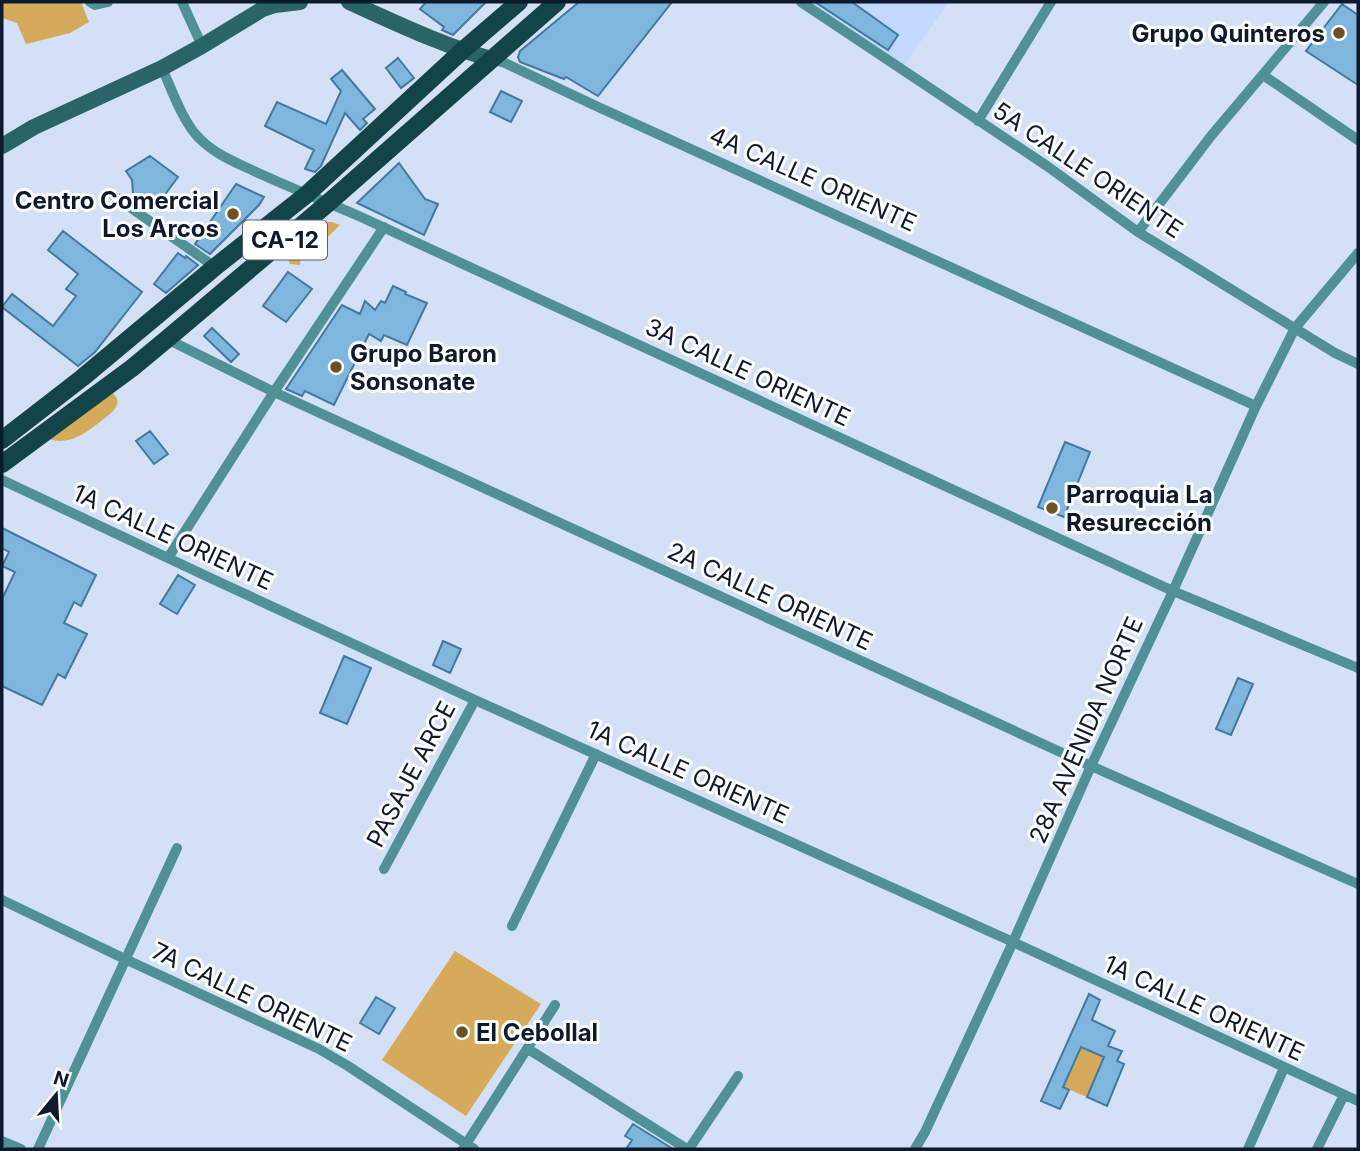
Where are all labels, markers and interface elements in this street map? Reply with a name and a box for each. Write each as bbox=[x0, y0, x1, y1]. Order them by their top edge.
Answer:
place label: Grupo Quinteros bbox=[1132, 19, 1325, 48]
marker: Grupo Quinteros bbox=[1331, 25, 1347, 41]
street label: 5A CALLE ORIENTE bbox=[988, 96, 1188, 244]
street label: 4A CALLE ORIENTE bbox=[705, 120, 921, 238]
place label: Centro Comercial Los Arcos bbox=[15, 186, 219, 243]
marker: Centro Comercial Los Arcos bbox=[225, 206, 241, 222]
road number: CA-12 bbox=[243, 220, 327, 260]
street label: 3A CALLE ORIENTE bbox=[641, 312, 855, 432]
place label: Grupo Baron Sonsonate bbox=[350, 339, 497, 396]
marker: Grupo Baron Sonsonate bbox=[328, 359, 344, 375]
street label: 1A CALLE ORIENTE bbox=[68, 478, 278, 596]
place label: Parroquia La Resurección bbox=[1066, 480, 1213, 537]
marker: Parroquia La Resurección bbox=[1044, 500, 1060, 516]
street label: 2A CALLE ORIENTE bbox=[663, 536, 877, 656]
street label: 28A AVENIDA NORTE bbox=[1023, 612, 1149, 848]
street label: PASAJE ARCE bbox=[360, 696, 462, 852]
street label: 1A CALLE ORIENTE bbox=[583, 714, 793, 830]
street label: 7A CALLE ORIENTE bbox=[147, 936, 357, 1058]
street label: 1A CALLE ORIENTE bbox=[1099, 949, 1309, 1067]
place label: El Cebollal bbox=[476, 1018, 598, 1047]
marker: El Cebollal bbox=[454, 1024, 470, 1040]
north arrow bbox=[21, 1060, 91, 1130]
text: N bbox=[51, 1066, 72, 1092]

